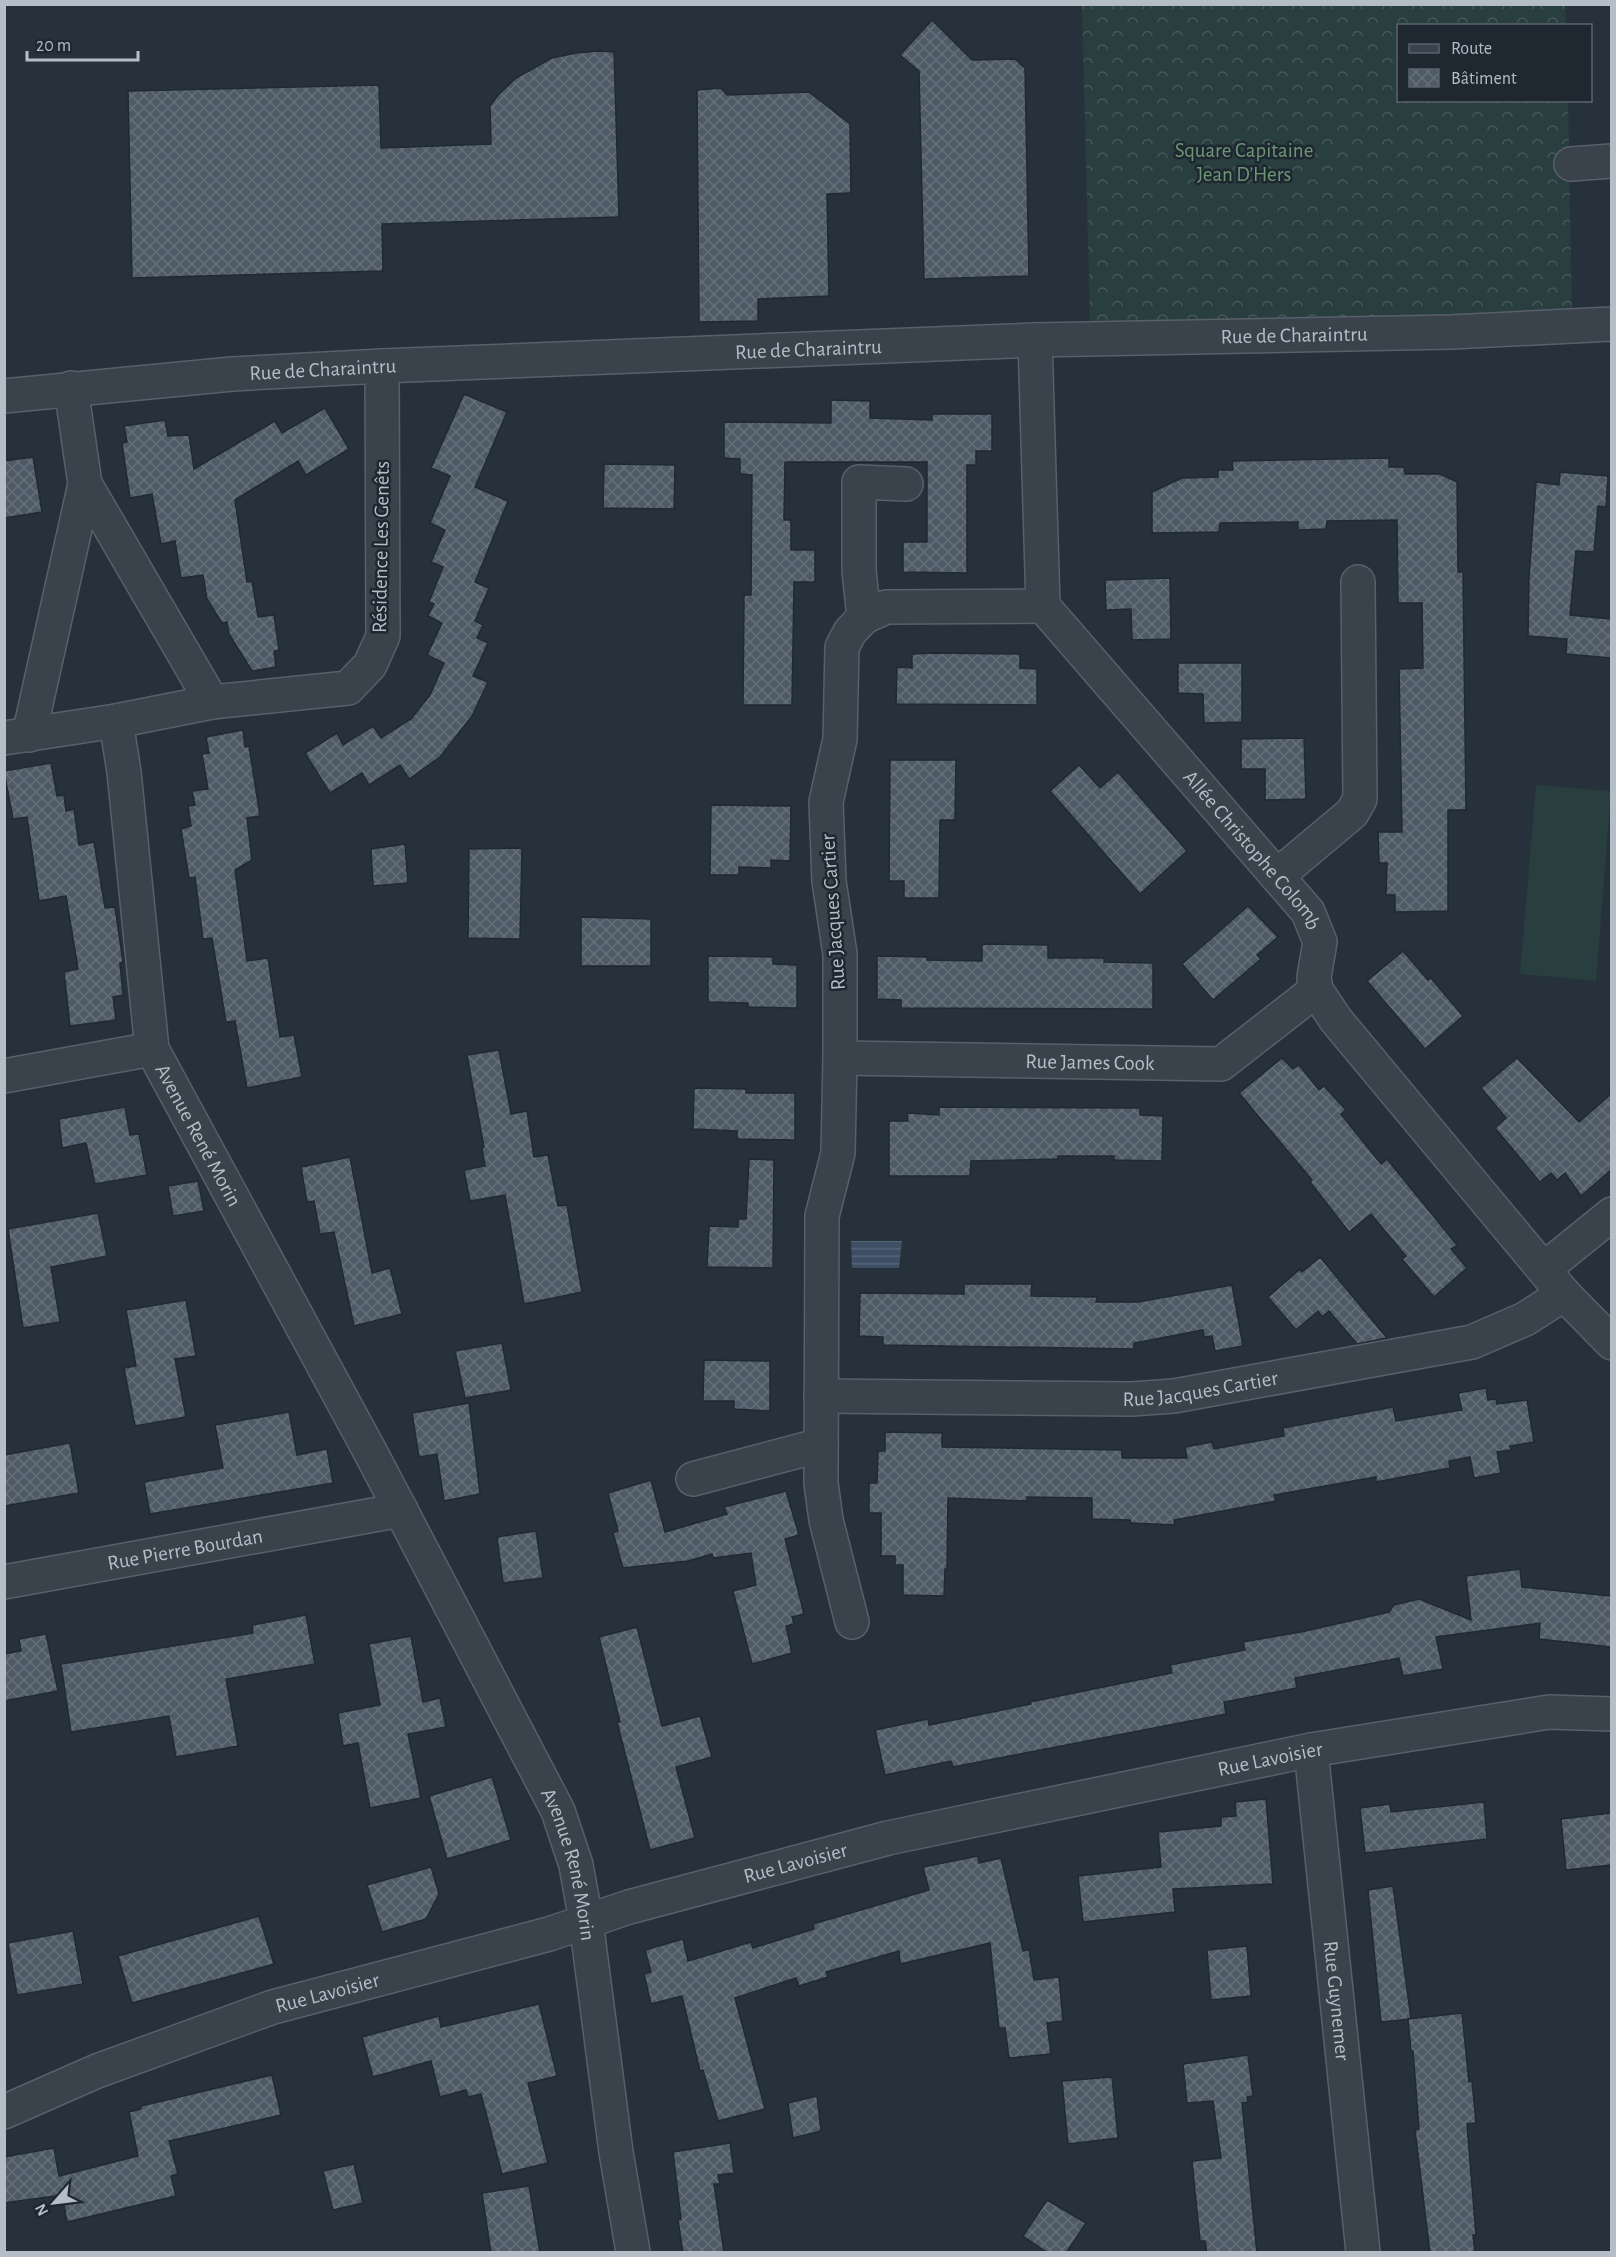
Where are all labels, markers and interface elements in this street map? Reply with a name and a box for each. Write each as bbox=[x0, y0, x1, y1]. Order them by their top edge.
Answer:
scale bar bbox=[27, 24, 138, 62]
legend bbox=[1397, 24, 1592, 102]
text: 20 m bbox=[36, 37, 71, 55]
text: Route bbox=[1451, 40, 1492, 58]
text: Bâtiment bbox=[1451, 70, 1517, 88]
park label: Square Capitaine Jean D’Hers bbox=[1175, 140, 1313, 185]
street label: Rue de Charaintru bbox=[1221, 323, 1368, 347]
street label: Rue de Charaintru bbox=[735, 336, 882, 362]
street label: Rue de Charaintru bbox=[249, 355, 397, 384]
street label: Résidence Les Genêts bbox=[369, 461, 393, 633]
street label: Allée Christophe Colomb bbox=[1180, 766, 1324, 933]
street label: Rue Jacques Cartier bbox=[817, 833, 849, 991]
street label: Rue James Cook bbox=[1025, 1050, 1155, 1073]
street label: Avenue René Morin bbox=[152, 1061, 246, 1210]
street label: Rue Jacques Cartier bbox=[1122, 1367, 1280, 1410]
street label: Rue Pierre Bourdan bbox=[106, 1525, 264, 1574]
street label: Rue Lavoisier bbox=[1216, 1738, 1324, 1780]
street label: Avenue René Morin bbox=[537, 1784, 599, 1942]
street label: Rue Lavoisier bbox=[741, 1839, 850, 1887]
street label: Rue Guynemer bbox=[1320, 1940, 1354, 2062]
street label: Rue Lavoisier bbox=[273, 1969, 382, 2016]
north arrow bbox=[24, 2173, 84, 2233]
text: N bbox=[32, 2201, 51, 2218]

